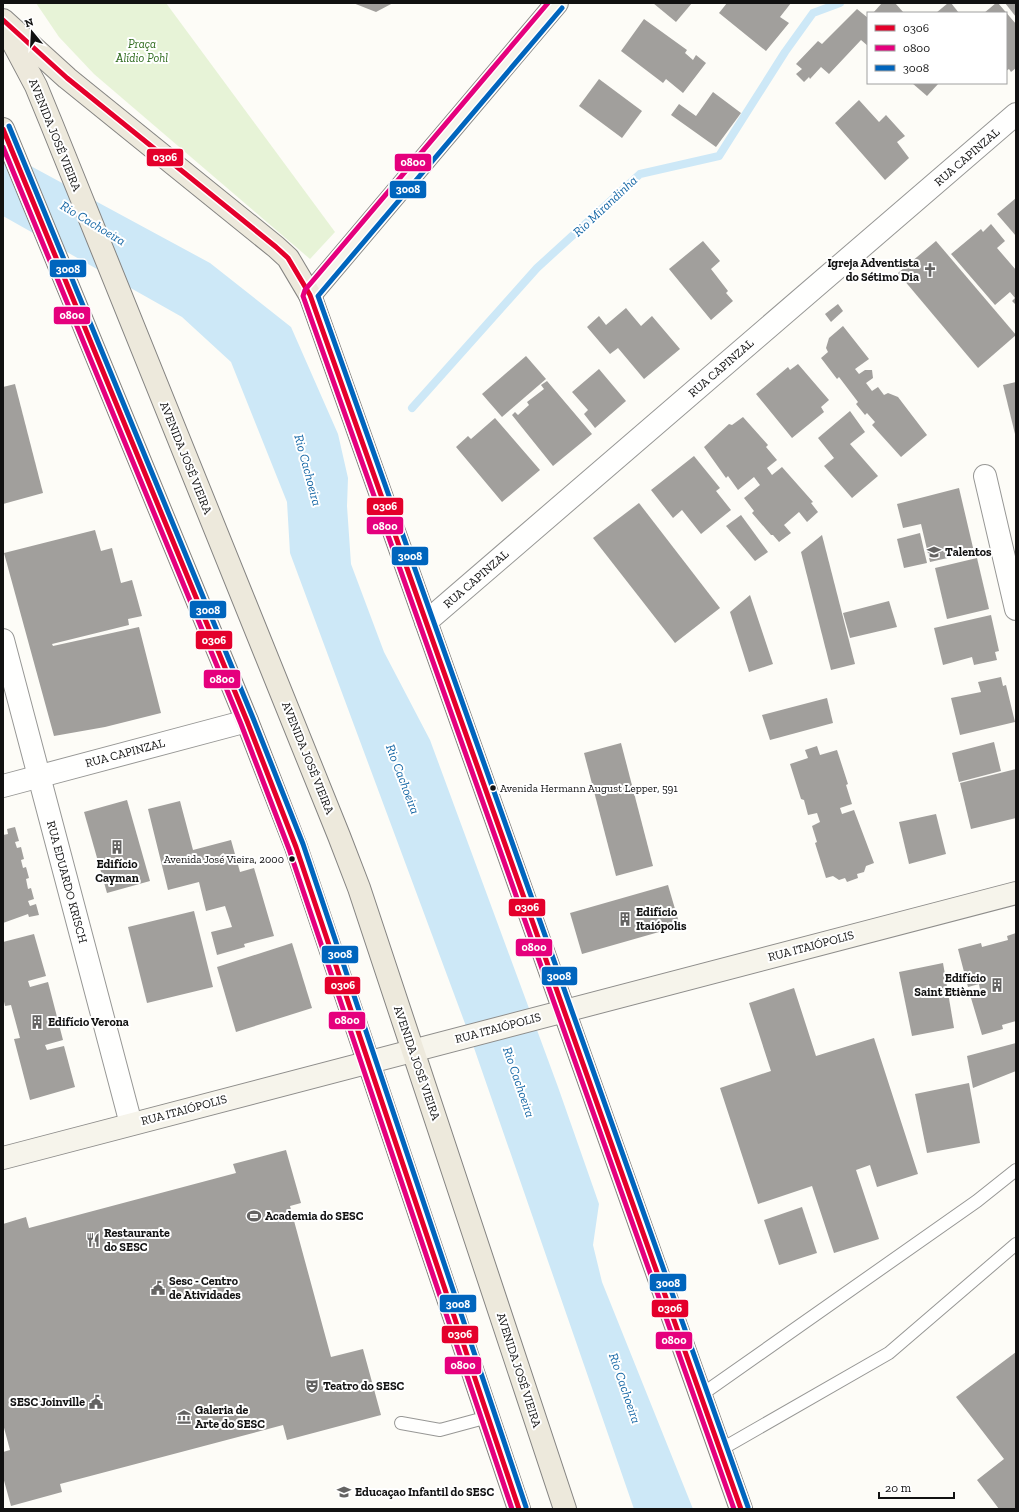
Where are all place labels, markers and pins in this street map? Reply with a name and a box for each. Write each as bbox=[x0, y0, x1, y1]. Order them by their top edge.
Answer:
place label: Igreja Adventista do Sétimo Dia bbox=[827, 256, 919, 284]
church icon: Igreja Adventista do Sétimo Dia bbox=[922, 262, 938, 278]
school or university icon: Talentos bbox=[926, 544, 942, 560]
place label: Talentos bbox=[945, 545, 992, 559]
place label: Avenida Hermann August Lepper, 591 bbox=[500, 782, 678, 795]
marker: Avenida Hermann August Lepper, 591 bbox=[488, 783, 498, 793]
building icon: Edifício Cayman bbox=[109, 839, 125, 855]
place label: Avenida José Vieira, 2000 bbox=[164, 853, 284, 866]
marker: Avenida José Vieira, 2000 bbox=[287, 854, 297, 864]
place label: Edifício Cayman bbox=[95, 857, 139, 885]
place label: Edifício Itaiópolis bbox=[636, 905, 687, 933]
building icon: Edifício Itaiópolis bbox=[617, 911, 633, 927]
place label: Edifício Saint Etiènne bbox=[914, 971, 987, 999]
building icon: Edifício Saint Etiènne bbox=[989, 977, 1005, 993]
building icon: Edifício Verona bbox=[29, 1014, 45, 1030]
place label: Edifício Verona bbox=[48, 1015, 129, 1029]
sports icon: Academia do SESC bbox=[246, 1208, 262, 1224]
place label: Academia do SESC bbox=[265, 1209, 364, 1223]
place label: Restaurante do SESC bbox=[104, 1226, 170, 1254]
restaurant icon: Restaurante do SESC bbox=[85, 1232, 101, 1248]
place label: Sesc - Centro de Atividades bbox=[169, 1274, 241, 1302]
public building icon: Sesc - Centro de Atividades bbox=[150, 1280, 166, 1296]
theatre icon: Teatro do SESC bbox=[304, 1378, 320, 1394]
place label: Teatro do SESC bbox=[323, 1379, 405, 1393]
public building icon: SESC Joinville bbox=[88, 1394, 104, 1410]
place label: SESC Joinville bbox=[10, 1395, 85, 1409]
place label: Galeria de Arte do SESC bbox=[195, 1403, 265, 1431]
museum icon: Galeria de Arte do SESC bbox=[176, 1409, 192, 1425]
school or university icon: Educaçao Infantil do SESC bbox=[336, 1484, 352, 1500]
place label: Educaçao Infantil do SESC bbox=[355, 1485, 494, 1499]

